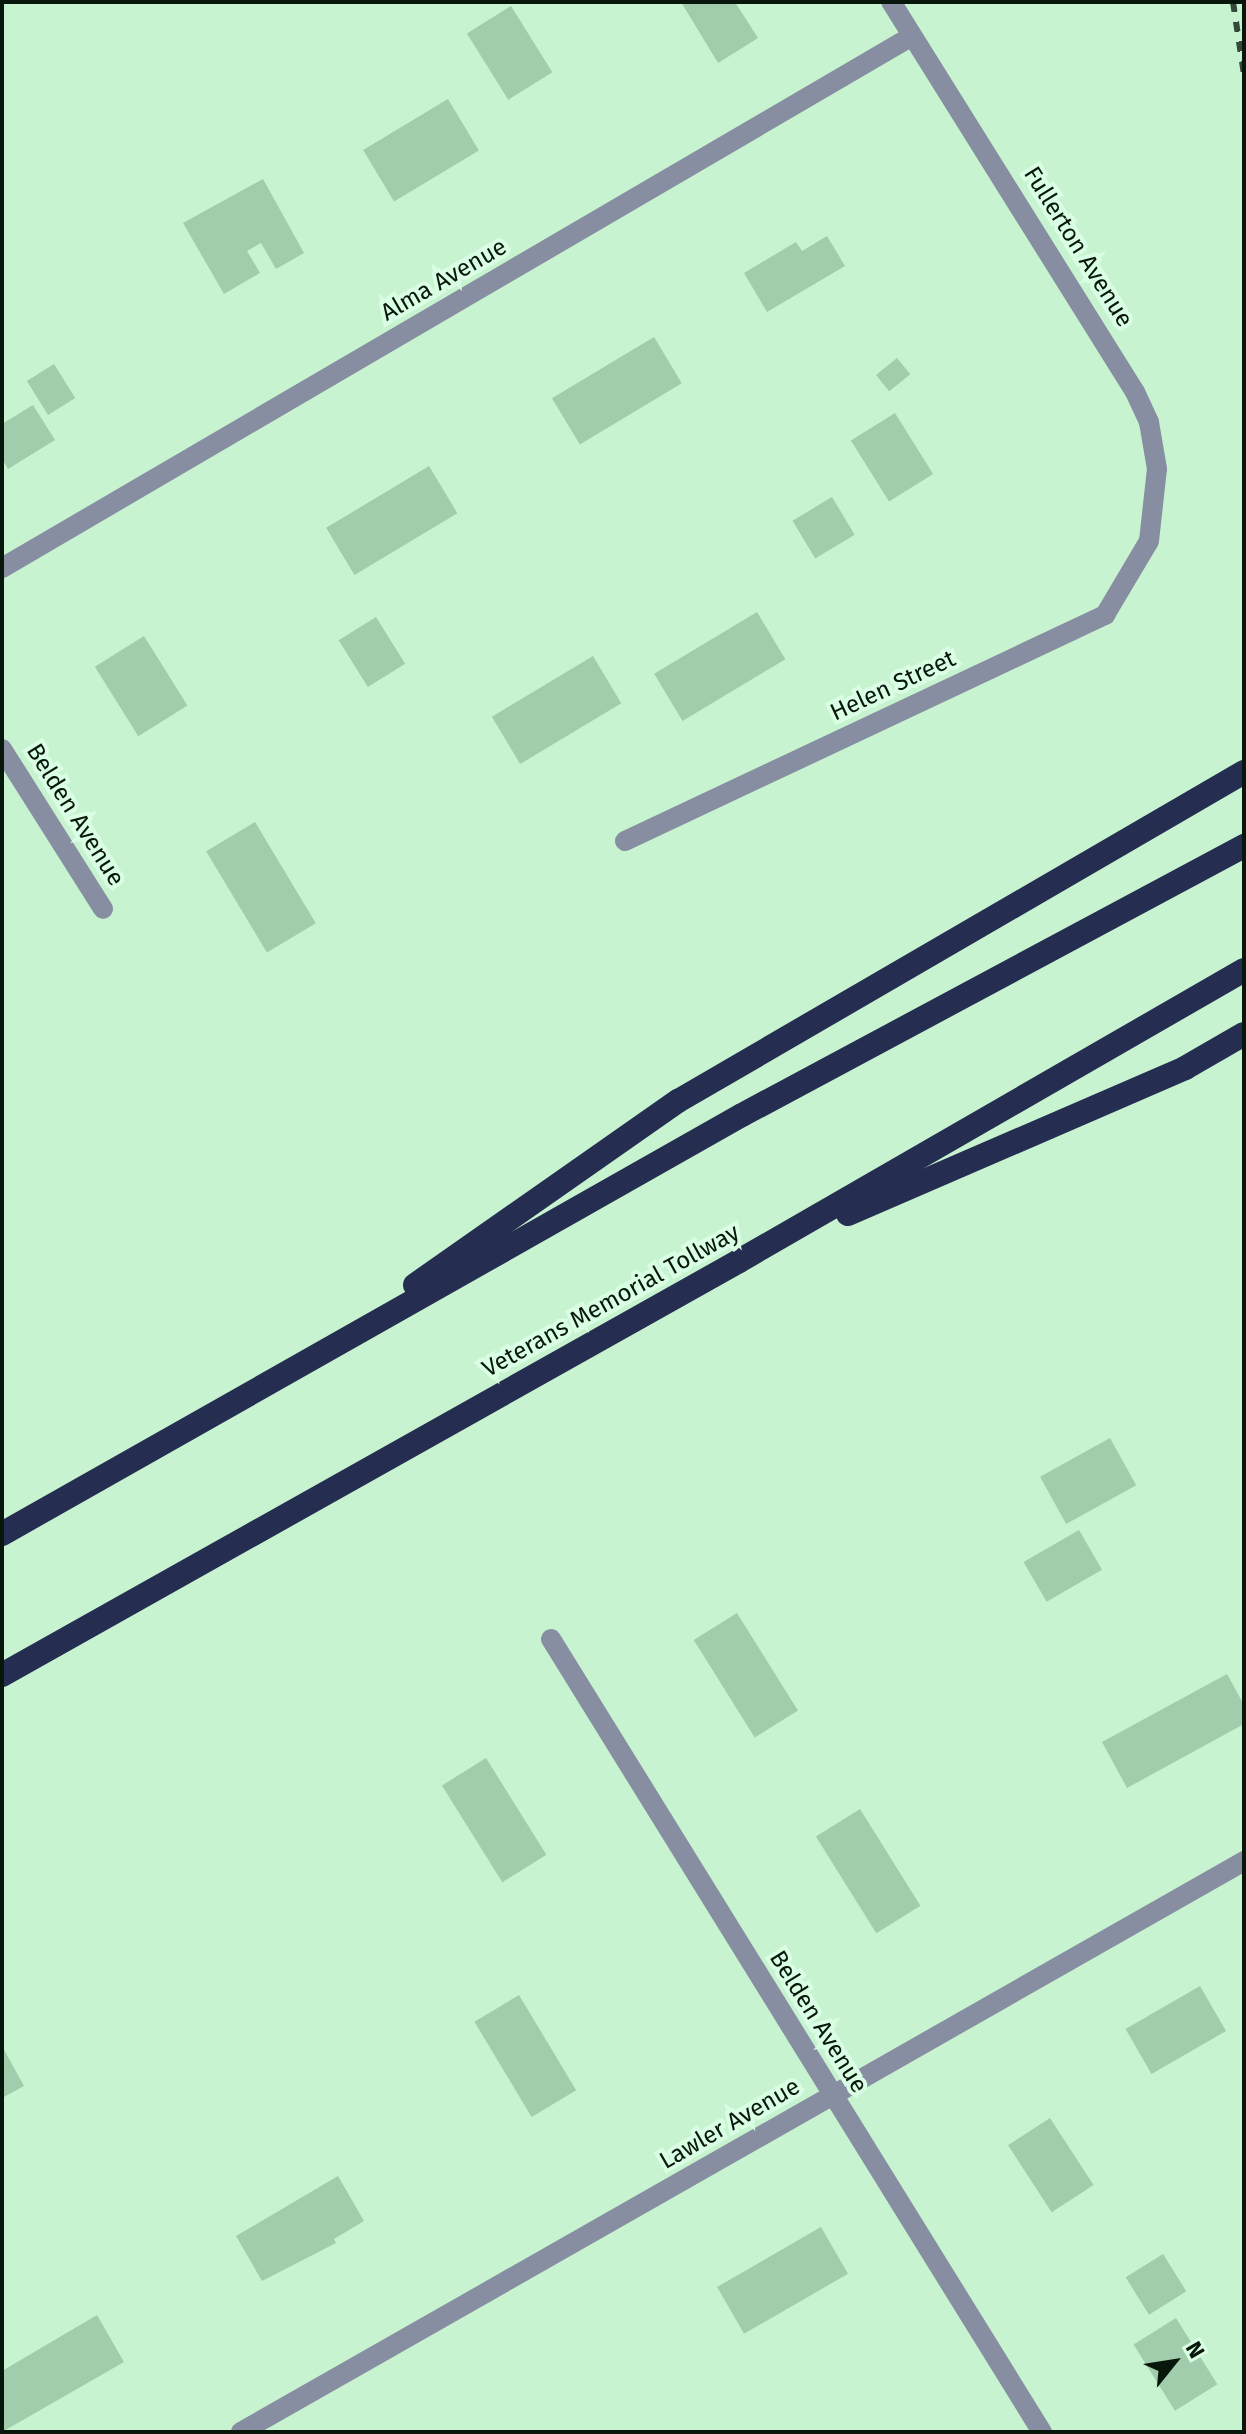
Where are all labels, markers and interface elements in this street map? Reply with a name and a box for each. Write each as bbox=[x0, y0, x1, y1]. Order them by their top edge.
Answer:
street label: Fullerton Avenue bbox=[1017, 162, 1139, 332]
street label: Alma Avenue bbox=[376, 232, 512, 328]
street label: Helen Street bbox=[826, 644, 960, 728]
street label: Belden Avenue bbox=[20, 739, 130, 891]
street label: Veterans Memorial Tollway bbox=[477, 1218, 745, 1384]
street label: Belden Avenue bbox=[763, 1946, 873, 2098]
street label: Lawler Avenue bbox=[655, 2072, 805, 2176]
north arrow bbox=[1134, 2322, 1214, 2402]
text: N bbox=[1180, 2337, 1211, 2363]

